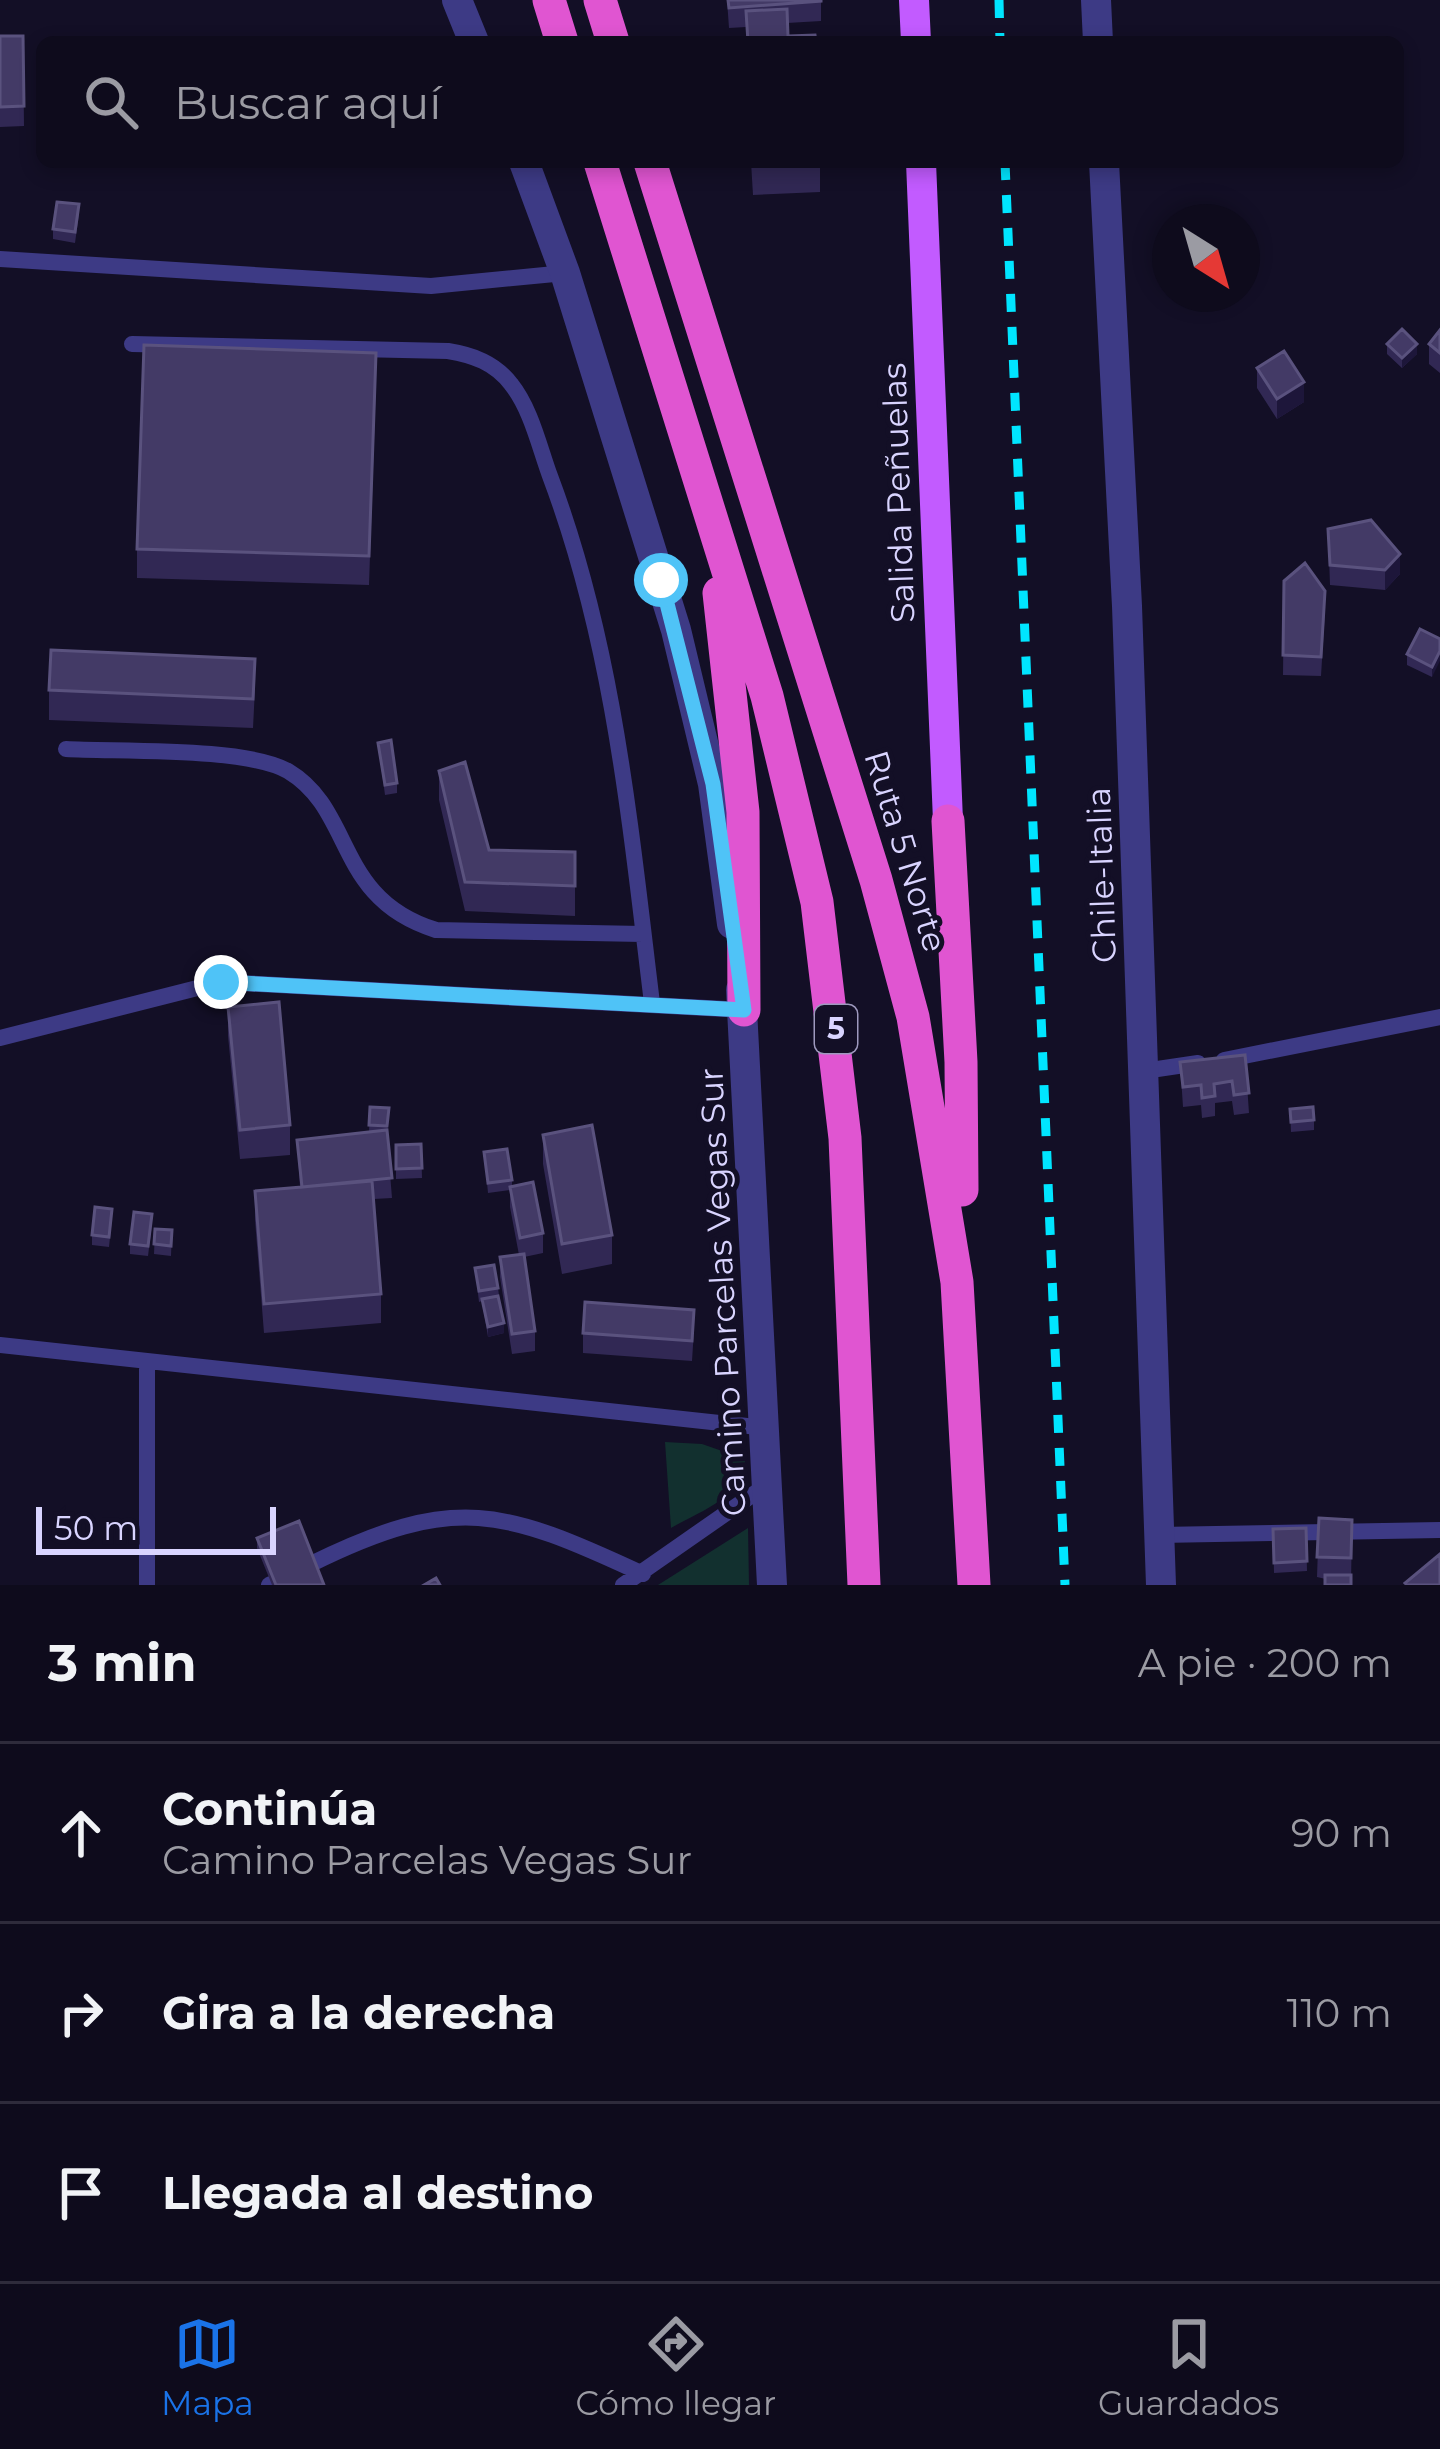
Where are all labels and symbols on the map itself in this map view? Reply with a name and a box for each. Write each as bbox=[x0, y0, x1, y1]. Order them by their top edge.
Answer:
north arrow bbox=[1152, 204, 1260, 312]
street label: Salida Peñuelas bbox=[873, 362, 923, 624]
route start bbox=[634, 553, 688, 607]
street label: Ruta 5 Norte bbox=[856, 746, 956, 956]
street label: Chile-Italia bbox=[1078, 786, 1124, 964]
route end bbox=[194, 955, 248, 1009]
road number: 5 bbox=[815, 1005, 857, 1053]
street label: Camino Parcelas Vegas Sur bbox=[690, 1067, 754, 1517]
scale bar bbox=[36, 1501, 276, 1554]

